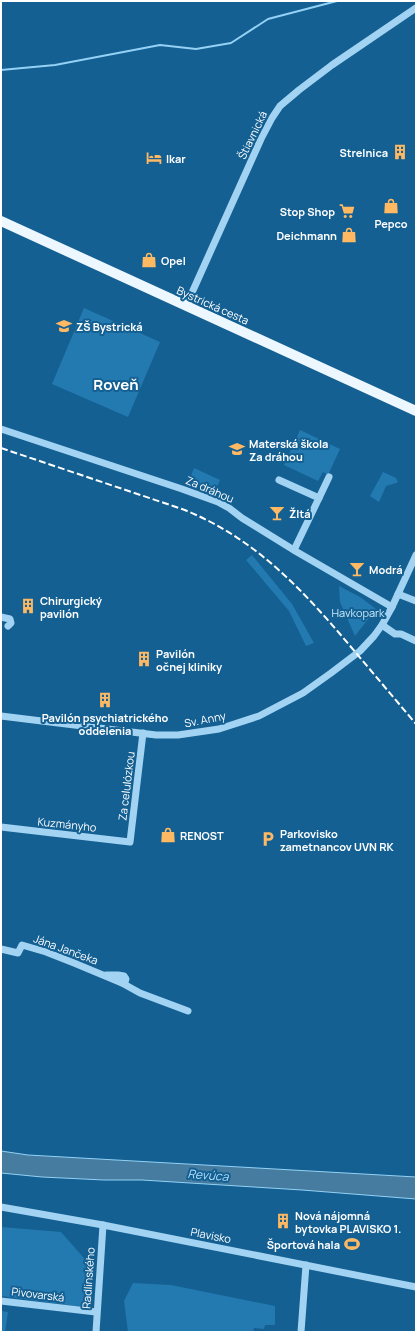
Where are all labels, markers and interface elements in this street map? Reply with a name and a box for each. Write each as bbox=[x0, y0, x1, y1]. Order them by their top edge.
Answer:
street label: Štiavnická bbox=[234, 108, 270, 162]
building icon: Strelnica bbox=[391, 143, 409, 161]
place label: Strelnica bbox=[339, 145, 388, 160]
hotel icon: Ikar bbox=[145, 149, 163, 167]
place label: Ikar bbox=[166, 151, 186, 166]
shop icon: Pepco bbox=[382, 197, 400, 215]
supermarket icon: Stop Shop bbox=[338, 202, 356, 220]
place label: Stop Shop bbox=[280, 204, 335, 219]
place label: Pepco bbox=[374, 216, 408, 231]
shop icon: Deichmann bbox=[340, 226, 358, 244]
place label: Deichmann bbox=[276, 228, 337, 243]
shop icon: Opel bbox=[140, 251, 158, 269]
place label: Opel bbox=[161, 253, 186, 268]
street label: Bystrická cesta bbox=[174, 282, 252, 328]
school or university icon: ZŠ Bystrická bbox=[55, 317, 73, 335]
place label: ZŠ Bystrická bbox=[76, 319, 143, 334]
district label: Roveň bbox=[93, 374, 139, 395]
place label: Materská škola Za dráhou bbox=[249, 436, 328, 464]
school or university icon: Materská škola Za dráhou bbox=[228, 440, 246, 458]
street label: Za dráhou bbox=[184, 472, 236, 506]
bar icon: Žltá bbox=[268, 504, 286, 522]
place label: Žltá bbox=[289, 506, 310, 521]
bar icon: Modrá bbox=[348, 560, 366, 578]
place label: Modrá bbox=[369, 562, 403, 577]
place label: Chirurgický pavilón bbox=[40, 593, 103, 621]
building icon: Chirurgický pavilón bbox=[19, 597, 37, 615]
park label: Havkopark bbox=[332, 605, 385, 620]
place label: Pavilón očnej kliniky bbox=[156, 646, 223, 674]
building icon: Pavilón očnej kliniky bbox=[135, 650, 153, 668]
building icon: Pavilón psychiatrického oddelenia bbox=[96, 691, 114, 709]
street label: Sv. Anny bbox=[183, 708, 227, 730]
place label: Pavilón psychiatrického oddelenia bbox=[42, 710, 169, 738]
street label: Za celulózkou bbox=[114, 751, 138, 821]
street label: Kuzmányho bbox=[37, 813, 98, 835]
shop icon: RENOST bbox=[159, 826, 177, 844]
place label: Parkovisko zametnancov UVN RK bbox=[280, 826, 394, 854]
place label: RENOST bbox=[180, 828, 224, 843]
parking icon: Parkovisko zametnancov UVN RK bbox=[259, 830, 277, 848]
street label: Jána Jančeka bbox=[32, 930, 100, 968]
water label: Revúca bbox=[187, 1165, 230, 1185]
place label: Nová nájomná bytovka PLAVISKO 1. bbox=[295, 1208, 401, 1236]
building icon: Nová nájomná bytovka PLAVISKO 1. bbox=[274, 1212, 292, 1230]
street label: Plavisko bbox=[189, 1224, 233, 1246]
sports icon: Športová hala bbox=[343, 1235, 361, 1253]
place label: Športová hala bbox=[267, 1237, 340, 1252]
street label: Radlinského bbox=[78, 1246, 98, 1309]
street label: Pivovarská bbox=[11, 1283, 65, 1305]

